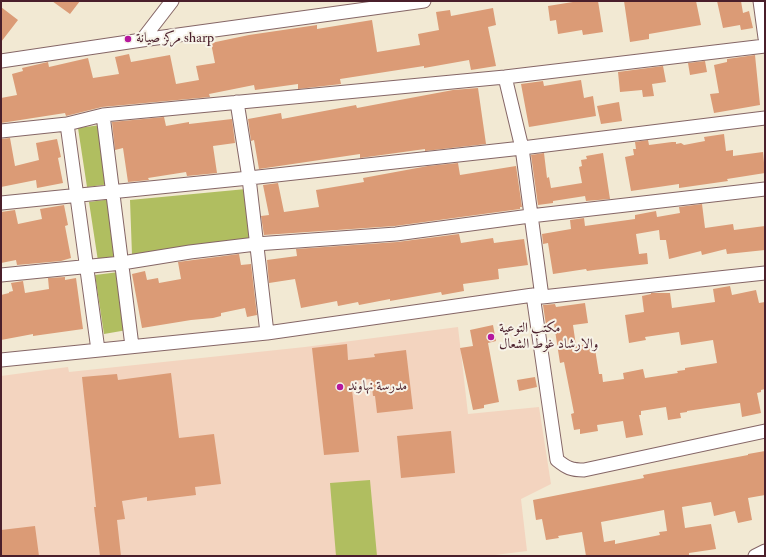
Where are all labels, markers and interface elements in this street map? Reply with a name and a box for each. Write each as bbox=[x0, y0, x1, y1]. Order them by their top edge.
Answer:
place label: مركز صيانة sharp bbox=[136, 31, 214, 47]
marker: مركز صيانة sharp bbox=[123, 34, 133, 44]
place label: مكتب التوعية والارشاد غوط الشعال bbox=[499, 321, 598, 354]
marker: مكتب التوعية والارشاد غوط الشعال bbox=[486, 332, 496, 342]
place label: مدرسة نهاوند bbox=[348, 379, 407, 395]
marker: مدرسة نهاوند bbox=[335, 382, 345, 392]

